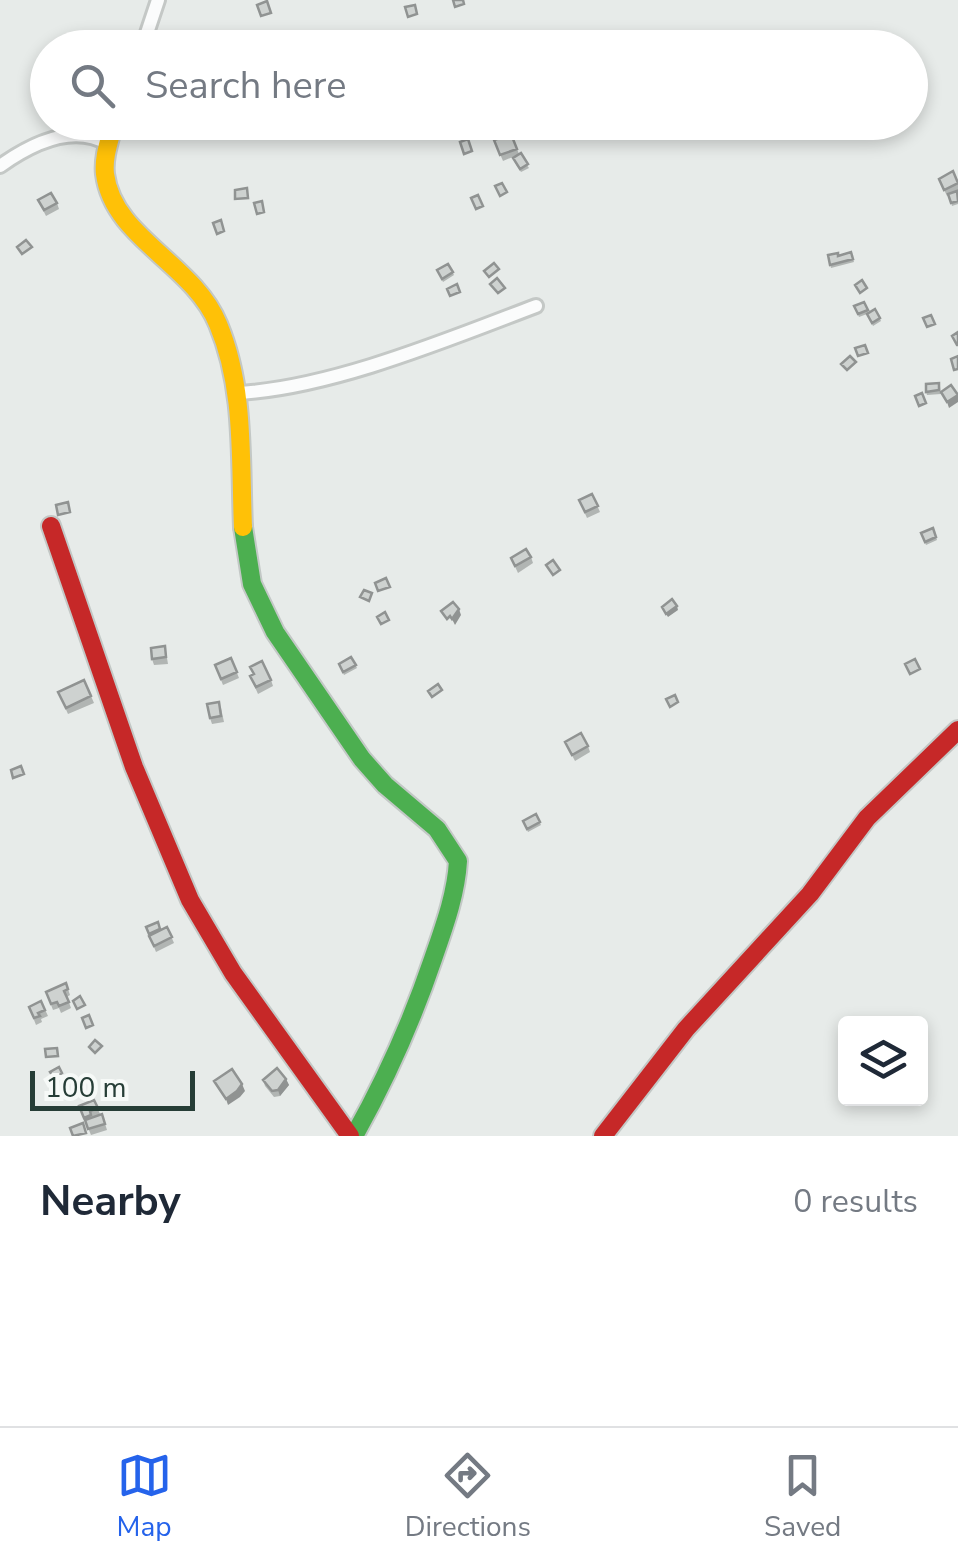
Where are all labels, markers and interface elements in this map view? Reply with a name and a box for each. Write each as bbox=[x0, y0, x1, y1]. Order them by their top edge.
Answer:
search box bbox=[30, 30, 928, 140]
icon: search bbox=[65, 58, 120, 113]
text: Search here bbox=[145, 60, 346, 111]
map controls bbox=[838, 1016, 928, 1106]
button: layers bbox=[838, 1016, 928, 1106]
scale bar bbox=[30, 1066, 195, 1110]
text: 100 m bbox=[45, 1069, 127, 1107]
text: Nearby bbox=[40, 1173, 181, 1230]
text: 0 results bbox=[793, 1180, 918, 1223]
tab: Map bbox=[117, 1448, 172, 1546]
tab: Directions bbox=[405, 1448, 531, 1546]
tab: Saved bbox=[764, 1448, 841, 1546]

